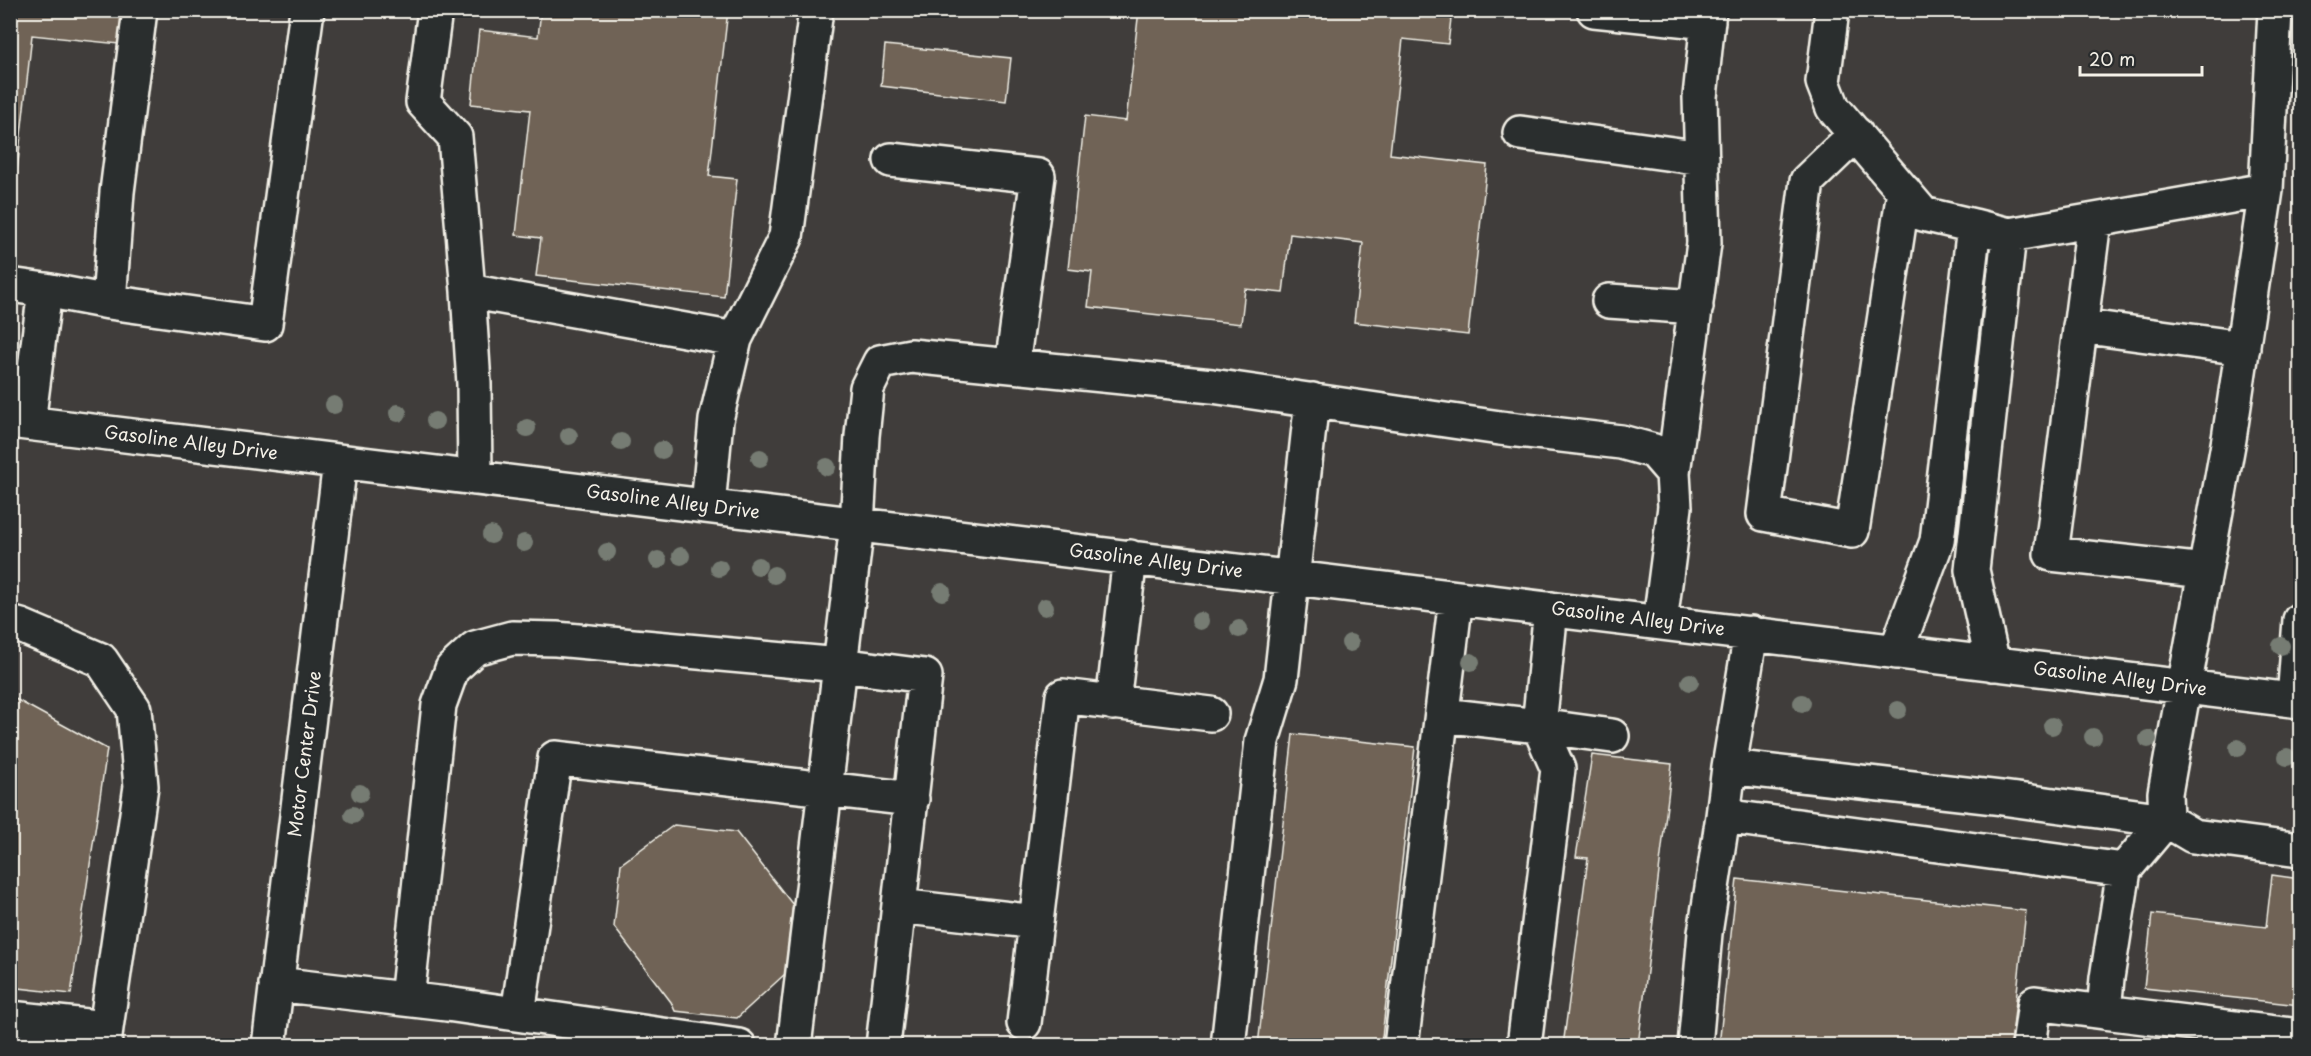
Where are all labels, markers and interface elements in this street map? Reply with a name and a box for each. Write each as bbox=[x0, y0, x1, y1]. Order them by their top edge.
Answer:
scale bar bbox=[2080, 39, 2202, 77]
text: 20 m bbox=[2089, 45, 2135, 72]
street label: Gasoline Alley Drive bbox=[103, 417, 280, 466]
street label: Gasoline Alley Drive bbox=[585, 476, 762, 525]
street label: Gasoline Alley Drive bbox=[1068, 535, 1245, 584]
street label: Gasoline Alley Drive bbox=[1550, 593, 1727, 642]
street label: Gasoline Alley Drive bbox=[2032, 653, 2209, 702]
street label: Motor Center Drive bbox=[280, 669, 327, 838]

